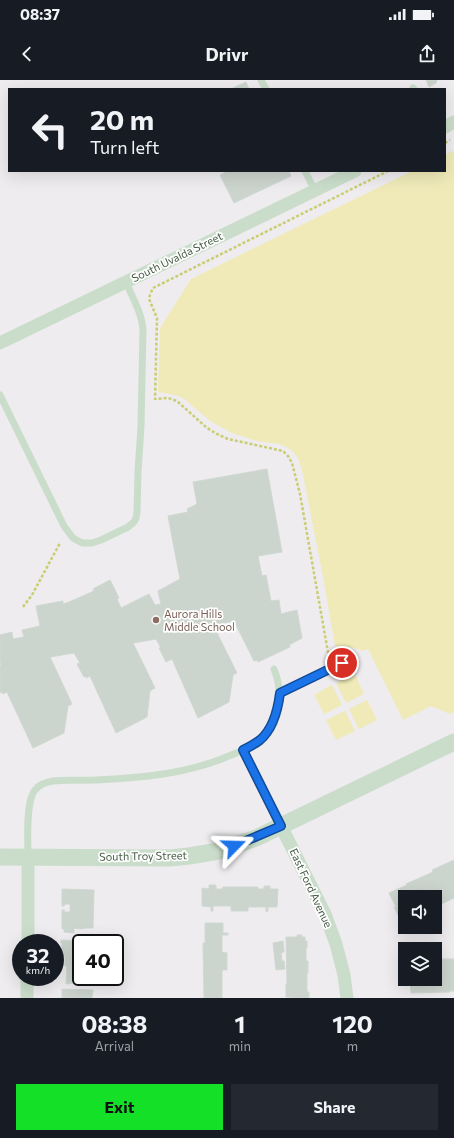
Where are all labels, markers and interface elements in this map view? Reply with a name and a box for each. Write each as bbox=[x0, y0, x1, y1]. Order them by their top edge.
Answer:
text: 08:37 bbox=[20, 5, 60, 23]
icon: back bbox=[16, 43, 38, 65]
text: Drivr bbox=[206, 43, 248, 65]
icon: share bbox=[416, 43, 438, 65]
text: 20 m bbox=[90, 102, 154, 136]
icon: left bbox=[24, 104, 76, 156]
text: Turn left bbox=[90, 136, 159, 158]
street label: South Uvalda Street bbox=[129, 229, 225, 284]
place label: Aurora Hills Middle School bbox=[164, 607, 235, 633]
marker: Aurora Hills Middle School bbox=[151, 615, 161, 625]
pin bbox=[325, 646, 359, 680]
icon: arrive bbox=[331, 652, 353, 674]
position arrow bbox=[213, 825, 255, 867]
street label: East Ford Avenue bbox=[287, 846, 336, 930]
street label: South Troy Street bbox=[99, 848, 187, 863]
map controls bbox=[398, 890, 442, 986]
button: sound bbox=[398, 890, 442, 934]
speed limit sign: 40 bbox=[72, 934, 124, 986]
button: layers bbox=[398, 942, 442, 986]
text: 32 bbox=[27, 943, 49, 967]
text: km/h bbox=[26, 964, 50, 976]
text: 08:38 bbox=[81, 1009, 147, 1038]
text: 1 bbox=[234, 1009, 245, 1038]
text: 120 bbox=[332, 1009, 373, 1038]
text: Arrival bbox=[95, 1038, 134, 1054]
text: min bbox=[229, 1038, 251, 1054]
text: m bbox=[347, 1038, 358, 1054]
button: Exit bbox=[16, 1084, 223, 1130]
button: Share bbox=[231, 1084, 438, 1130]

